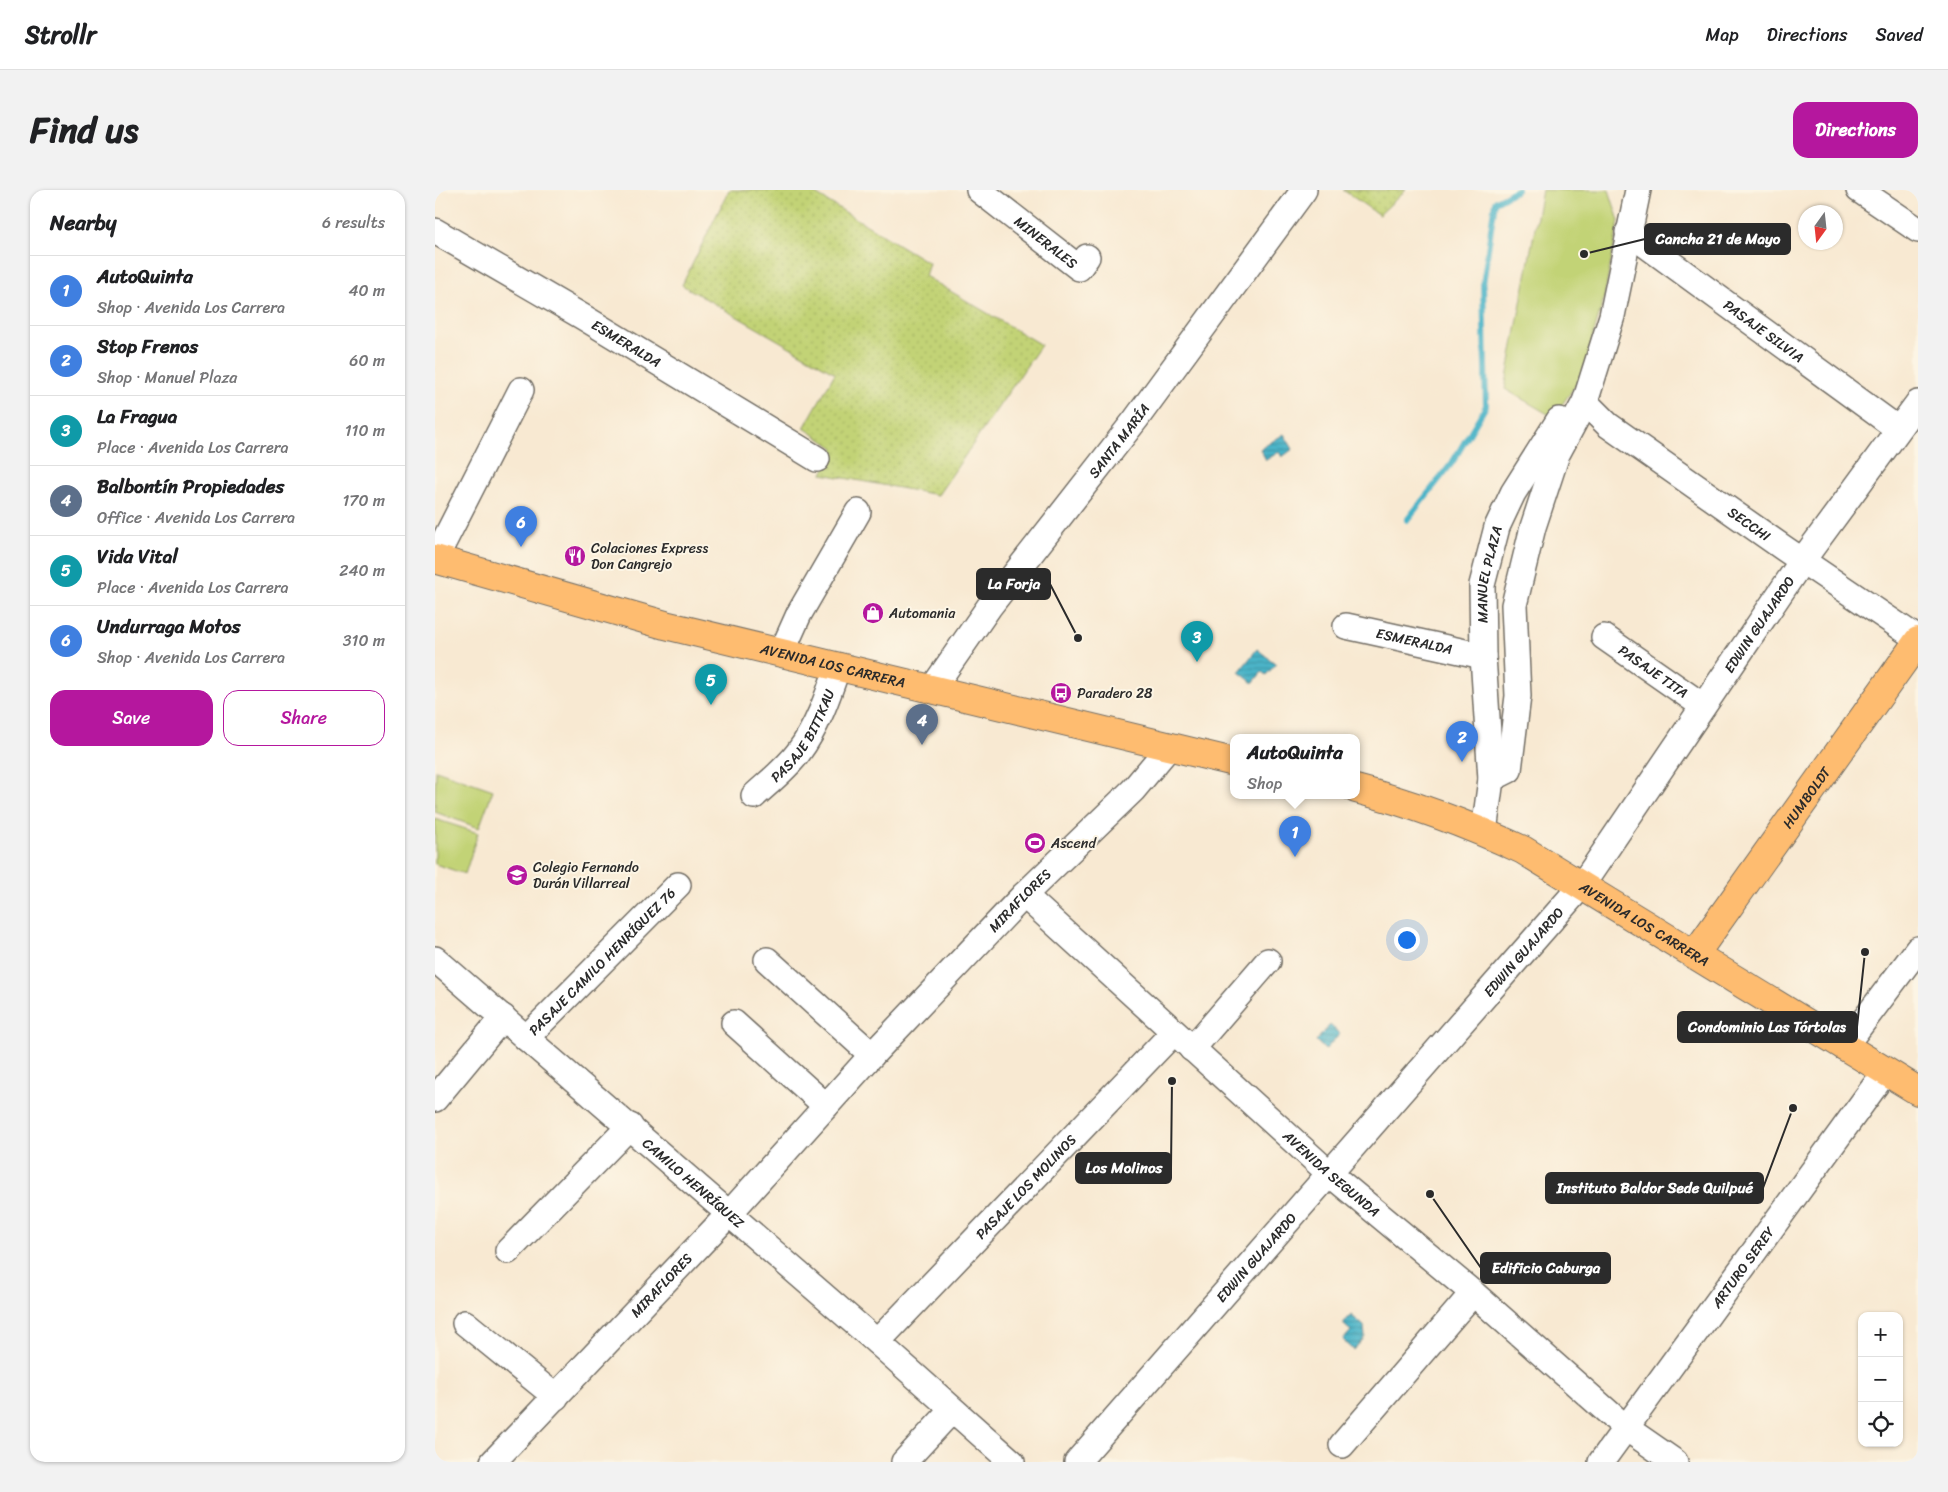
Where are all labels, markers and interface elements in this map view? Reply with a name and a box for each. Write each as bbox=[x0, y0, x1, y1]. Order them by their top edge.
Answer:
text: Strollr bbox=[25, 14, 96, 56]
text: Map bbox=[1706, 19, 1739, 51]
text: Directions bbox=[1767, 19, 1848, 51]
text: Saved bbox=[1876, 19, 1923, 51]
text: Find us bbox=[30, 99, 138, 161]
button: Directions bbox=[1793, 102, 1918, 158]
text: Nearby bbox=[50, 204, 116, 242]
north arrow bbox=[1798, 205, 1843, 250]
text: 6 results bbox=[322, 208, 385, 237]
street label: MINERALES bbox=[1008, 210, 1083, 276]
callout: Cancha 21 de Mayo bbox=[1645, 224, 1790, 254]
text: Cancha 21 de Mayo bbox=[1655, 226, 1781, 252]
text: AutoQuinta bbox=[97, 260, 193, 293]
text: 1 bbox=[63, 276, 69, 305]
text: 40 m bbox=[348, 276, 385, 305]
text: Shop · Avenida Los Carrera bbox=[97, 293, 285, 322]
street label: PASAJE SILVIA bbox=[1718, 293, 1809, 369]
street label: ESMERALDA bbox=[586, 313, 666, 375]
text: Stop Frenos bbox=[97, 330, 198, 363]
text: 2 bbox=[61, 346, 71, 375]
text: 60 m bbox=[349, 346, 385, 375]
text: Shop · Manuel Plaza bbox=[97, 363, 237, 392]
street label: SANTA MARÍA bbox=[1082, 398, 1157, 484]
text: La Fragua bbox=[97, 400, 177, 433]
text: 3 bbox=[62, 416, 70, 445]
text: 110 m bbox=[345, 416, 385, 445]
text: Place · Avenida Los Carrera bbox=[97, 433, 288, 462]
text: Balbontín Propiedades bbox=[97, 470, 284, 503]
text: 4 bbox=[61, 486, 71, 515]
text: 170 m bbox=[342, 486, 385, 515]
street label: SECCHI bbox=[1722, 500, 1776, 549]
text: Office · Avenida Los Carrera bbox=[97, 503, 295, 532]
pin: 6 bbox=[505, 506, 537, 547]
street label: MANUEL PLAZA bbox=[1470, 523, 1510, 623]
place label: Colaciones Express Don Cangrejo bbox=[591, 536, 708, 577]
text: Vida Vital bbox=[97, 540, 178, 573]
restaurant icon: Colaciones Express Don Cangrejo bbox=[563, 544, 587, 568]
text: 5 bbox=[61, 556, 71, 585]
text: 240 m bbox=[339, 556, 385, 585]
callout: La Forja bbox=[977, 569, 1050, 599]
text: La Forja bbox=[988, 571, 1041, 597]
street label: EDWIN GUAJARDO bbox=[1717, 571, 1802, 678]
text: Place · Avenida Los Carrera bbox=[97, 573, 288, 602]
shop icon: Automania bbox=[861, 601, 885, 625]
place label: Automania bbox=[888, 601, 956, 626]
text: Undurraga Motos bbox=[97, 610, 240, 643]
pin: 3 bbox=[1181, 621, 1213, 662]
street label: ESMERALDA bbox=[1374, 621, 1455, 662]
text: 6 bbox=[61, 626, 71, 655]
text: 310 m bbox=[343, 626, 385, 655]
street label: AVENIDA LOS CARRERA bbox=[757, 636, 908, 695]
street label: PASAJE TITA bbox=[1613, 638, 1693, 705]
text: Shop · Avenida Los Carrera bbox=[97, 643, 285, 672]
pin: 5 bbox=[695, 664, 727, 705]
bus stop icon: Paradero 28 bbox=[1049, 681, 1073, 705]
place label: Paradero 28 bbox=[1077, 681, 1153, 706]
street label: PASAJE BITTKAU bbox=[765, 685, 842, 789]
button: Save bbox=[50, 690, 213, 746]
button: Share bbox=[223, 690, 385, 746]
pin: 4 bbox=[906, 704, 938, 745]
pin: 2 bbox=[1446, 721, 1478, 762]
popup bbox=[1230, 734, 1360, 799]
text: AutoQuinta bbox=[1247, 736, 1343, 769]
street label: HUMBOLDT bbox=[1776, 761, 1838, 834]
text: Shop bbox=[1247, 769, 1282, 798]
pin: 1 bbox=[1279, 816, 1311, 857]
sports icon: Ascend bbox=[1023, 831, 1047, 855]
place label: Ascend bbox=[1050, 831, 1097, 856]
place label: Colegio Fernando Durán Villarreal bbox=[533, 855, 639, 896]
street label: MIRAFLORES bbox=[982, 862, 1058, 939]
school or university icon: Colegio Fernando Durán Villarreal bbox=[505, 863, 529, 887]
street label: AVENIDA LOS CARRERA bbox=[1573, 875, 1714, 974]
street label: PASAJE CAMILO HENRÍQUEZ 76 bbox=[523, 882, 682, 1042]
street label: EDWIN GUAJARDO bbox=[1477, 901, 1571, 1003]
your location bbox=[1394, 927, 1420, 953]
callout: Condominio Las Tórtolas bbox=[1678, 1012, 1857, 1042]
text: Condominio Las Tórtolas bbox=[1687, 1014, 1847, 1040]
street label: AVENIDA SEGUNDA bbox=[1276, 1124, 1385, 1224]
street label: PASAJE LOS MOLINOS bbox=[969, 1128, 1083, 1246]
street label: CAMILO HENRÍQUEZ bbox=[636, 1132, 750, 1235]
callout: Los Molinos bbox=[1076, 1153, 1171, 1183]
text: Los Molinos bbox=[1086, 1155, 1164, 1181]
callout: Instituto Baldor Sede Quilpué bbox=[1546, 1173, 1763, 1203]
text: Instituto Baldor Sede Quilpué bbox=[1556, 1175, 1754, 1201]
street label: EDWIN GUAJARDO bbox=[1210, 1207, 1303, 1308]
street label: ARTURO SEREY bbox=[1704, 1221, 1782, 1314]
street label: MIRAFLORES bbox=[624, 1247, 699, 1324]
callout: Edificio Caburga bbox=[1481, 1253, 1610, 1283]
text: Edificio Caburga bbox=[1492, 1255, 1601, 1281]
map controls bbox=[1858, 1312, 1903, 1447]
button: + bbox=[1858, 1312, 1903, 1357]
button: − bbox=[1858, 1357, 1903, 1402]
button: locate bbox=[1858, 1402, 1903, 1447]

